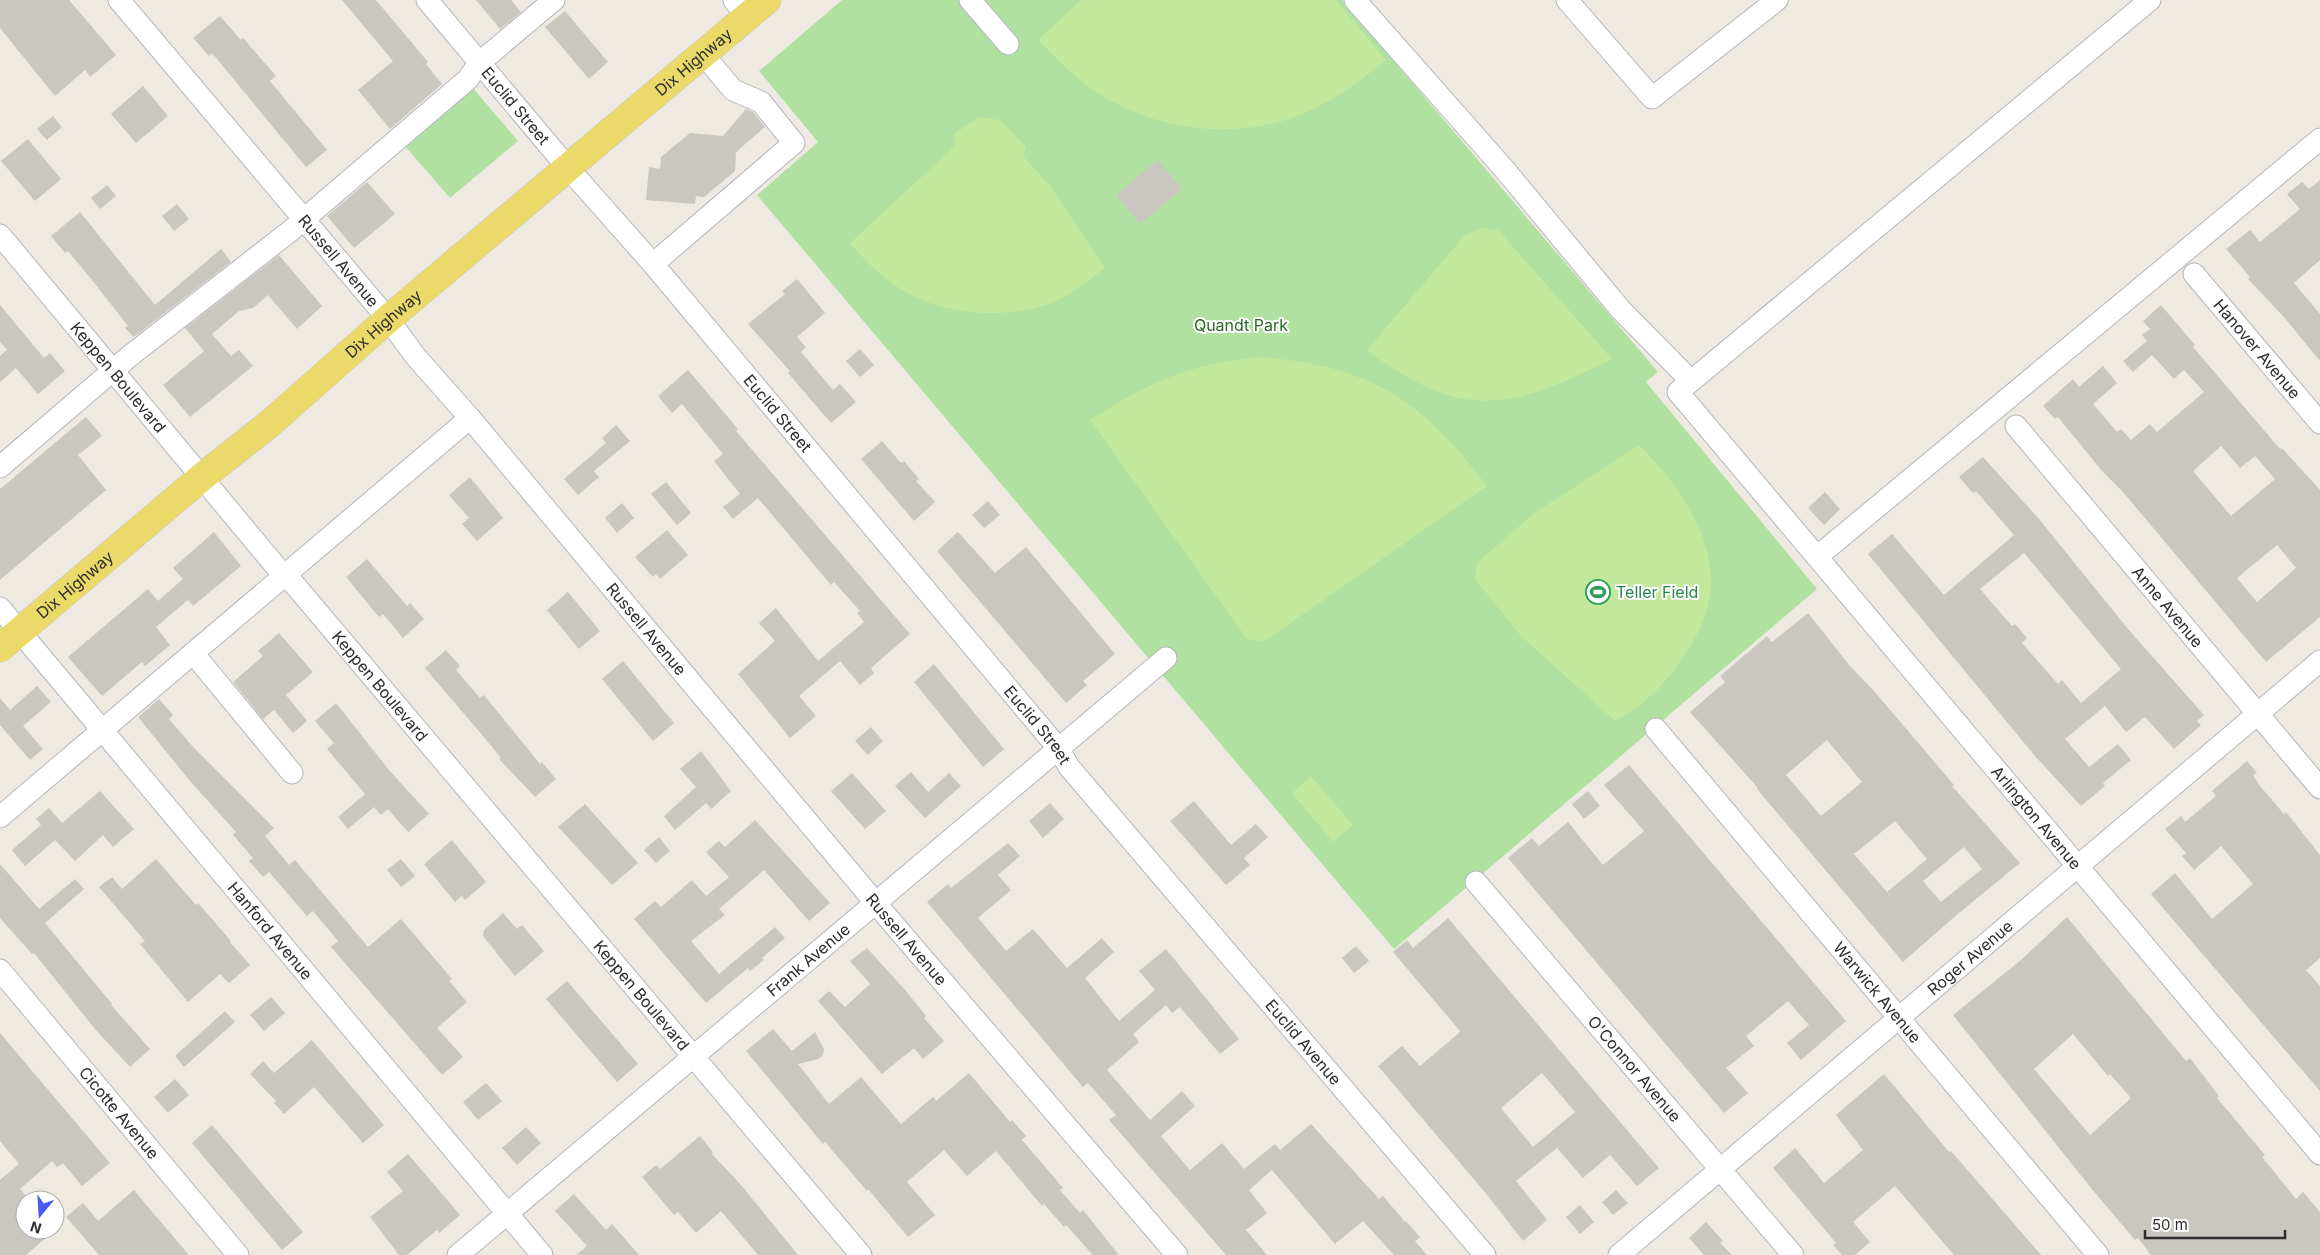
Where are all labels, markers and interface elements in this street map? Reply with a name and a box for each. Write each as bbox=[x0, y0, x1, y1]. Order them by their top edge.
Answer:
street label: Dix Highway bbox=[651, 24, 736, 100]
street label: Euclid Street bbox=[477, 63, 554, 149]
street label: Russell Avenue bbox=[294, 210, 383, 311]
street label: Dix Highway bbox=[341, 285, 425, 362]
street label: Hanover Avenue bbox=[2209, 295, 2305, 403]
park label: Quandt Park bbox=[1194, 315, 1288, 335]
street label: Keppen Boulevard bbox=[66, 318, 170, 437]
street label: Euclid Street bbox=[739, 370, 816, 456]
street label: Dix Highway bbox=[32, 547, 117, 623]
street label: Anne Avenue bbox=[2128, 562, 2208, 651]
street label: Russell Avenue bbox=[602, 579, 691, 679]
sports icon: Teller Field bbox=[1585, 579, 1611, 605]
place label: Teller Field bbox=[1616, 582, 1698, 602]
street label: Keppen Boulevard bbox=[328, 627, 432, 745]
street label: Euclid Street bbox=[1000, 681, 1075, 768]
street label: Arlington Avenue bbox=[1987, 762, 2086, 873]
street label: Hanford Avenue bbox=[224, 878, 317, 984]
street label: Russell Avenue bbox=[862, 889, 951, 989]
street label: Roger Avenue bbox=[1923, 916, 2017, 999]
street label: Frank Avenue bbox=[762, 919, 854, 1001]
street label: Keppen Boulevard bbox=[589, 936, 694, 1055]
street label: Warwick Avenue bbox=[1829, 938, 1925, 1047]
street label: Euclid Avenue bbox=[1261, 995, 1346, 1089]
street label: O'Connor Avenue bbox=[1584, 1011, 1686, 1126]
street label: Cicotte Avenue bbox=[75, 1063, 164, 1163]
north arrow bbox=[15, 1190, 65, 1240]
scale bar bbox=[2145, 1208, 2285, 1240]
text: 50 m bbox=[2152, 1215, 2188, 1234]
text: N bbox=[28, 1218, 44, 1238]

